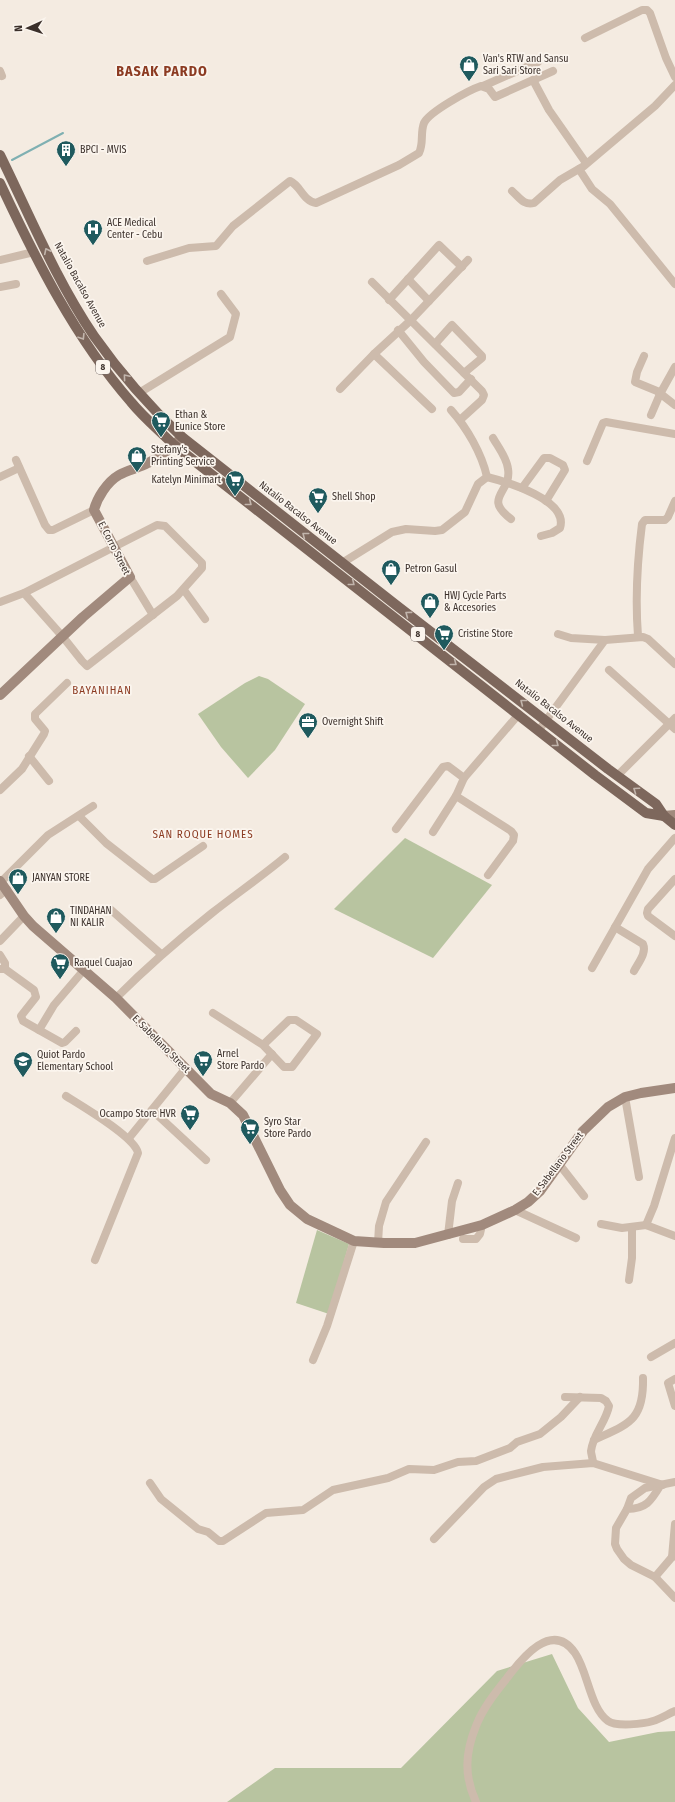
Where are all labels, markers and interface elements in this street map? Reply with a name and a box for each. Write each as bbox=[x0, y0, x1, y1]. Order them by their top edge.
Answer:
north arrow bbox=[8, 8, 48, 48]
text: N bbox=[12, 25, 25, 32]
place label: Van's RTW and Sansu Sari Sari Store bbox=[483, 53, 569, 77]
shop icon: Van's RTW and Sansu Sari Sari Store bbox=[458, 54, 480, 82]
district label: BASAK PARDO bbox=[116, 63, 208, 80]
building icon: BPCI - MVIS bbox=[55, 139, 77, 167]
place label: BPCI - MVIS bbox=[80, 144, 127, 156]
place label: ACE Medical Center - Cebu bbox=[107, 217, 162, 241]
hospital icon: ACE Medical Center - Cebu bbox=[82, 218, 104, 246]
street label: Natalio Bacalso Avenue bbox=[52, 240, 108, 330]
one-way arrow bbox=[44, 248, 52, 256]
one-way arrow bbox=[77, 333, 85, 340]
road number: 8 bbox=[96, 360, 110, 374]
one-way arrow bbox=[123, 374, 130, 381]
place label: Ethan & Eunice Store bbox=[175, 409, 225, 433]
supermarket icon: Ethan & Eunice Store bbox=[150, 410, 172, 438]
place label: Stefany's Printing Service bbox=[151, 444, 215, 468]
shop icon: Stefany's Printing Service bbox=[126, 445, 148, 473]
supermarket icon: Katelyn Minimart bbox=[224, 469, 246, 497]
place label: Katelyn Minimart bbox=[151, 474, 222, 486]
street label: Natalio Bacalso Avenue bbox=[257, 479, 339, 547]
supermarket icon: Shell Shop bbox=[307, 486, 329, 514]
place label: Shell Shop bbox=[332, 491, 376, 503]
one-way arrow bbox=[245, 498, 252, 505]
street label: E. Corro Street bbox=[95, 519, 133, 577]
one-way arrow bbox=[303, 532, 310, 539]
shop icon: Petron Gasul bbox=[380, 558, 402, 586]
place label: Petron Gasul bbox=[405, 563, 457, 575]
one-way arrow bbox=[347, 579, 354, 586]
place label: HWJ Cycle Parts & Accesories bbox=[444, 590, 506, 614]
shop icon: HWJ Cycle Parts & Accesories bbox=[419, 591, 441, 619]
one-way arrow bbox=[405, 612, 412, 619]
supermarket icon: Cristine Store bbox=[433, 623, 455, 651]
road number: 8 bbox=[411, 627, 425, 641]
place label: Cristine Store bbox=[458, 628, 513, 640]
one-way arrow bbox=[450, 658, 457, 665]
street label: Natalio Bacalso Avenue bbox=[513, 677, 595, 745]
district label: BAYANIHAN bbox=[72, 684, 132, 697]
one-way arrow bbox=[520, 699, 527, 706]
office icon: Overnight Shift bbox=[297, 711, 319, 739]
place label: Overnight Shift bbox=[322, 716, 384, 728]
one-way arrow bbox=[552, 739, 559, 746]
one-way arrow bbox=[634, 788, 641, 795]
district label: SAN ROQUE HOMES bbox=[152, 828, 254, 841]
shop icon: JANYAN STORE bbox=[7, 867, 29, 895]
place label: JANYAN STORE bbox=[32, 872, 90, 884]
place label: TINDAHAN NI KALIR bbox=[70, 905, 112, 929]
shop icon: TINDAHAN NI KALIR bbox=[45, 906, 67, 934]
supermarket icon: Raquel Cuajao bbox=[49, 952, 71, 980]
place label: Raquel Cuajao bbox=[74, 957, 132, 969]
street label: E. Sabellano Street bbox=[130, 1013, 193, 1076]
place label: Arnel Store Pardo bbox=[217, 1048, 264, 1072]
place label: Quiot Pardo Elementary School bbox=[37, 1049, 113, 1073]
supermarket icon: Arnel Store Pardo bbox=[192, 1049, 214, 1077]
school or university icon: Quiot Pardo Elementary School bbox=[12, 1050, 34, 1078]
supermarket icon: Ocampo Store HVR bbox=[179, 1103, 201, 1131]
place label: Ocampo Store HVR bbox=[100, 1108, 177, 1120]
place label: Syro Star Store Pardo bbox=[264, 1116, 311, 1140]
supermarket icon: Syro Star Store Pardo bbox=[239, 1117, 261, 1145]
street label: E. Sabellano Street bbox=[530, 1129, 586, 1198]

